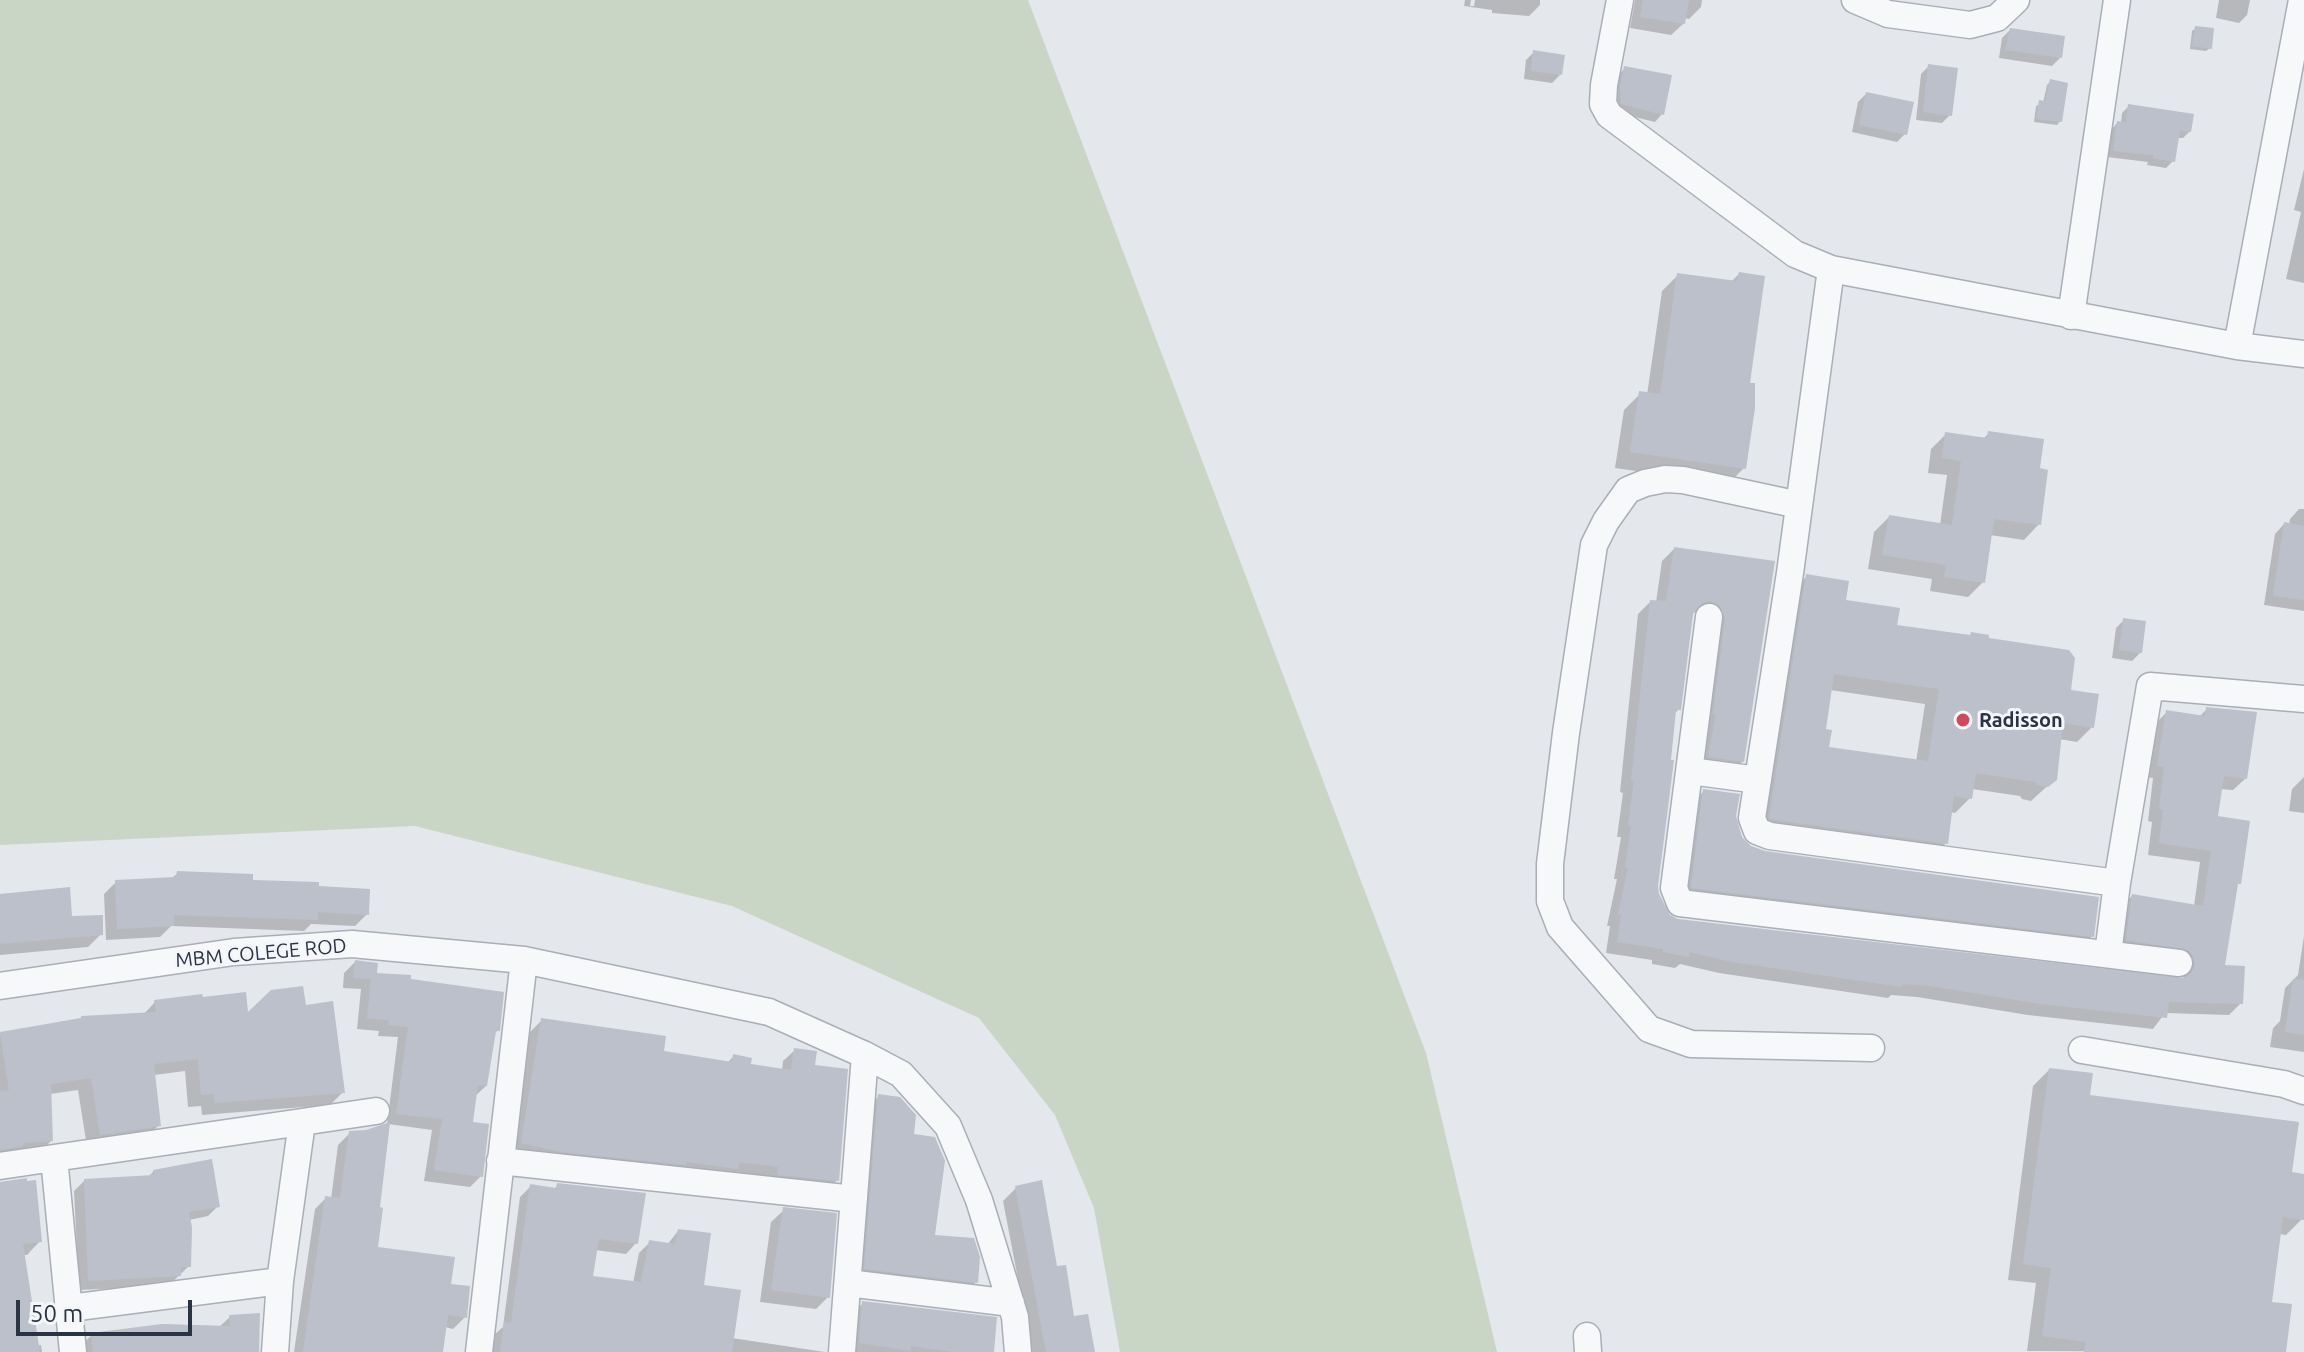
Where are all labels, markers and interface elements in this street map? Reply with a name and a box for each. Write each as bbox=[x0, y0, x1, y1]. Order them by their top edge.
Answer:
place label: Radisson bbox=[1979, 708, 2063, 732]
marker: Radisson bbox=[1954, 711, 1972, 729]
street label: MBM COLEGE ROD bbox=[174, 934, 348, 972]
scale bar bbox=[20, 1284, 196, 1334]
text: 50 m bbox=[30, 1300, 83, 1327]

